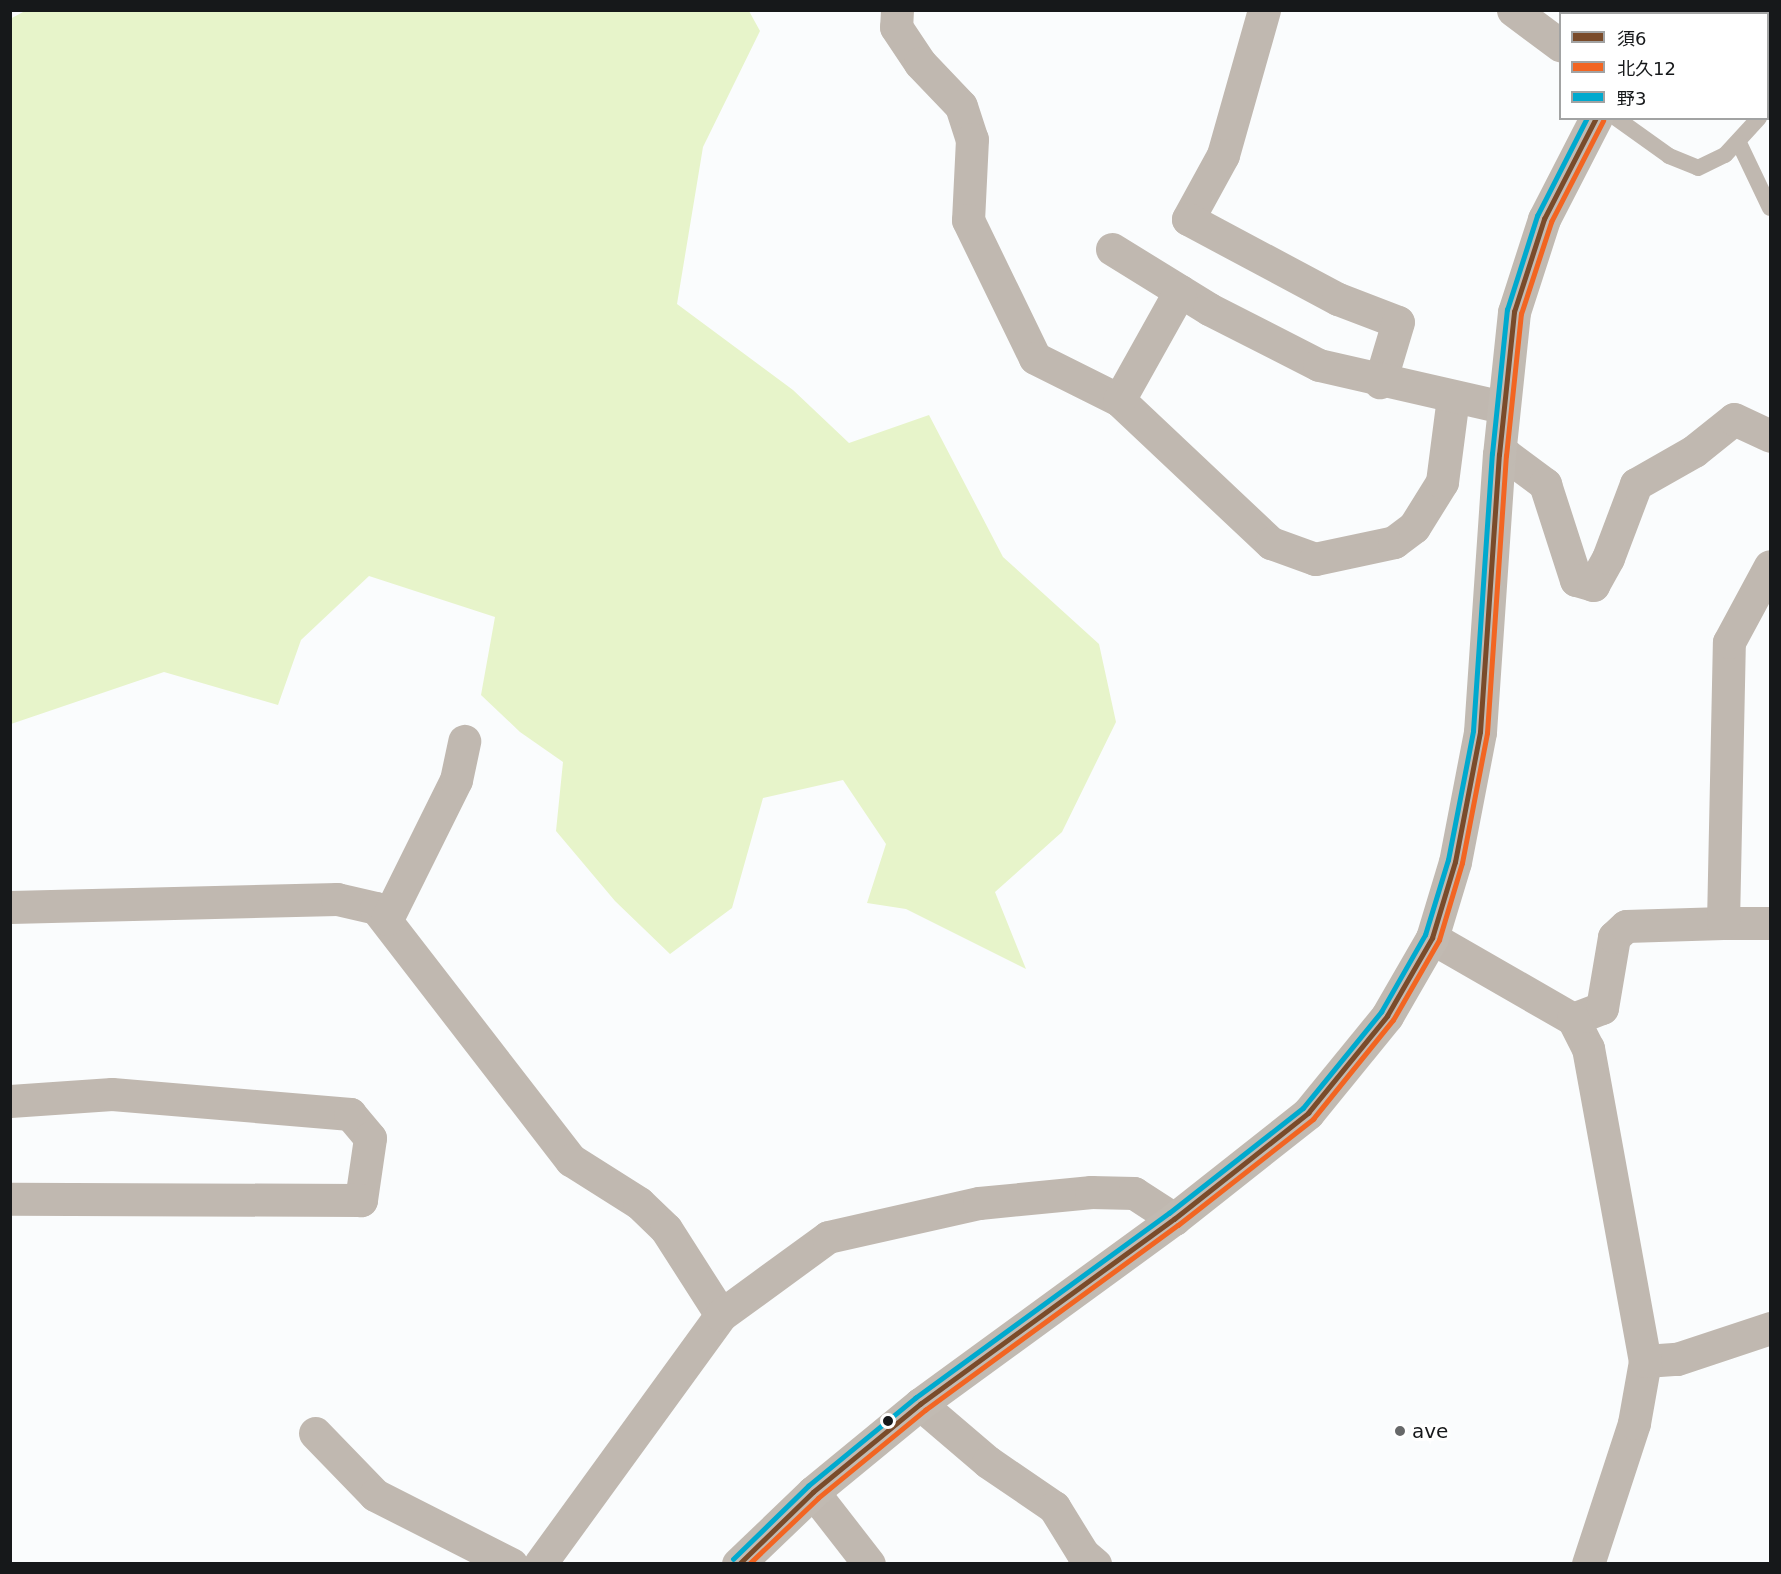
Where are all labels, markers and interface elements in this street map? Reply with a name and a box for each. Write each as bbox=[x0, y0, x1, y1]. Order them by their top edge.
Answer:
legend bbox=[1559, 12, 1769, 120]
text: 須6 bbox=[1617, 28, 1646, 49]
text: 北久12 bbox=[1617, 58, 1676, 79]
text: 野3 bbox=[1617, 88, 1646, 109]
unlabelled marker bbox=[882, 1415, 894, 1427]
place label: ave bbox=[1412, 1419, 1448, 1443]
marker: ave bbox=[1393, 1424, 1407, 1438]

